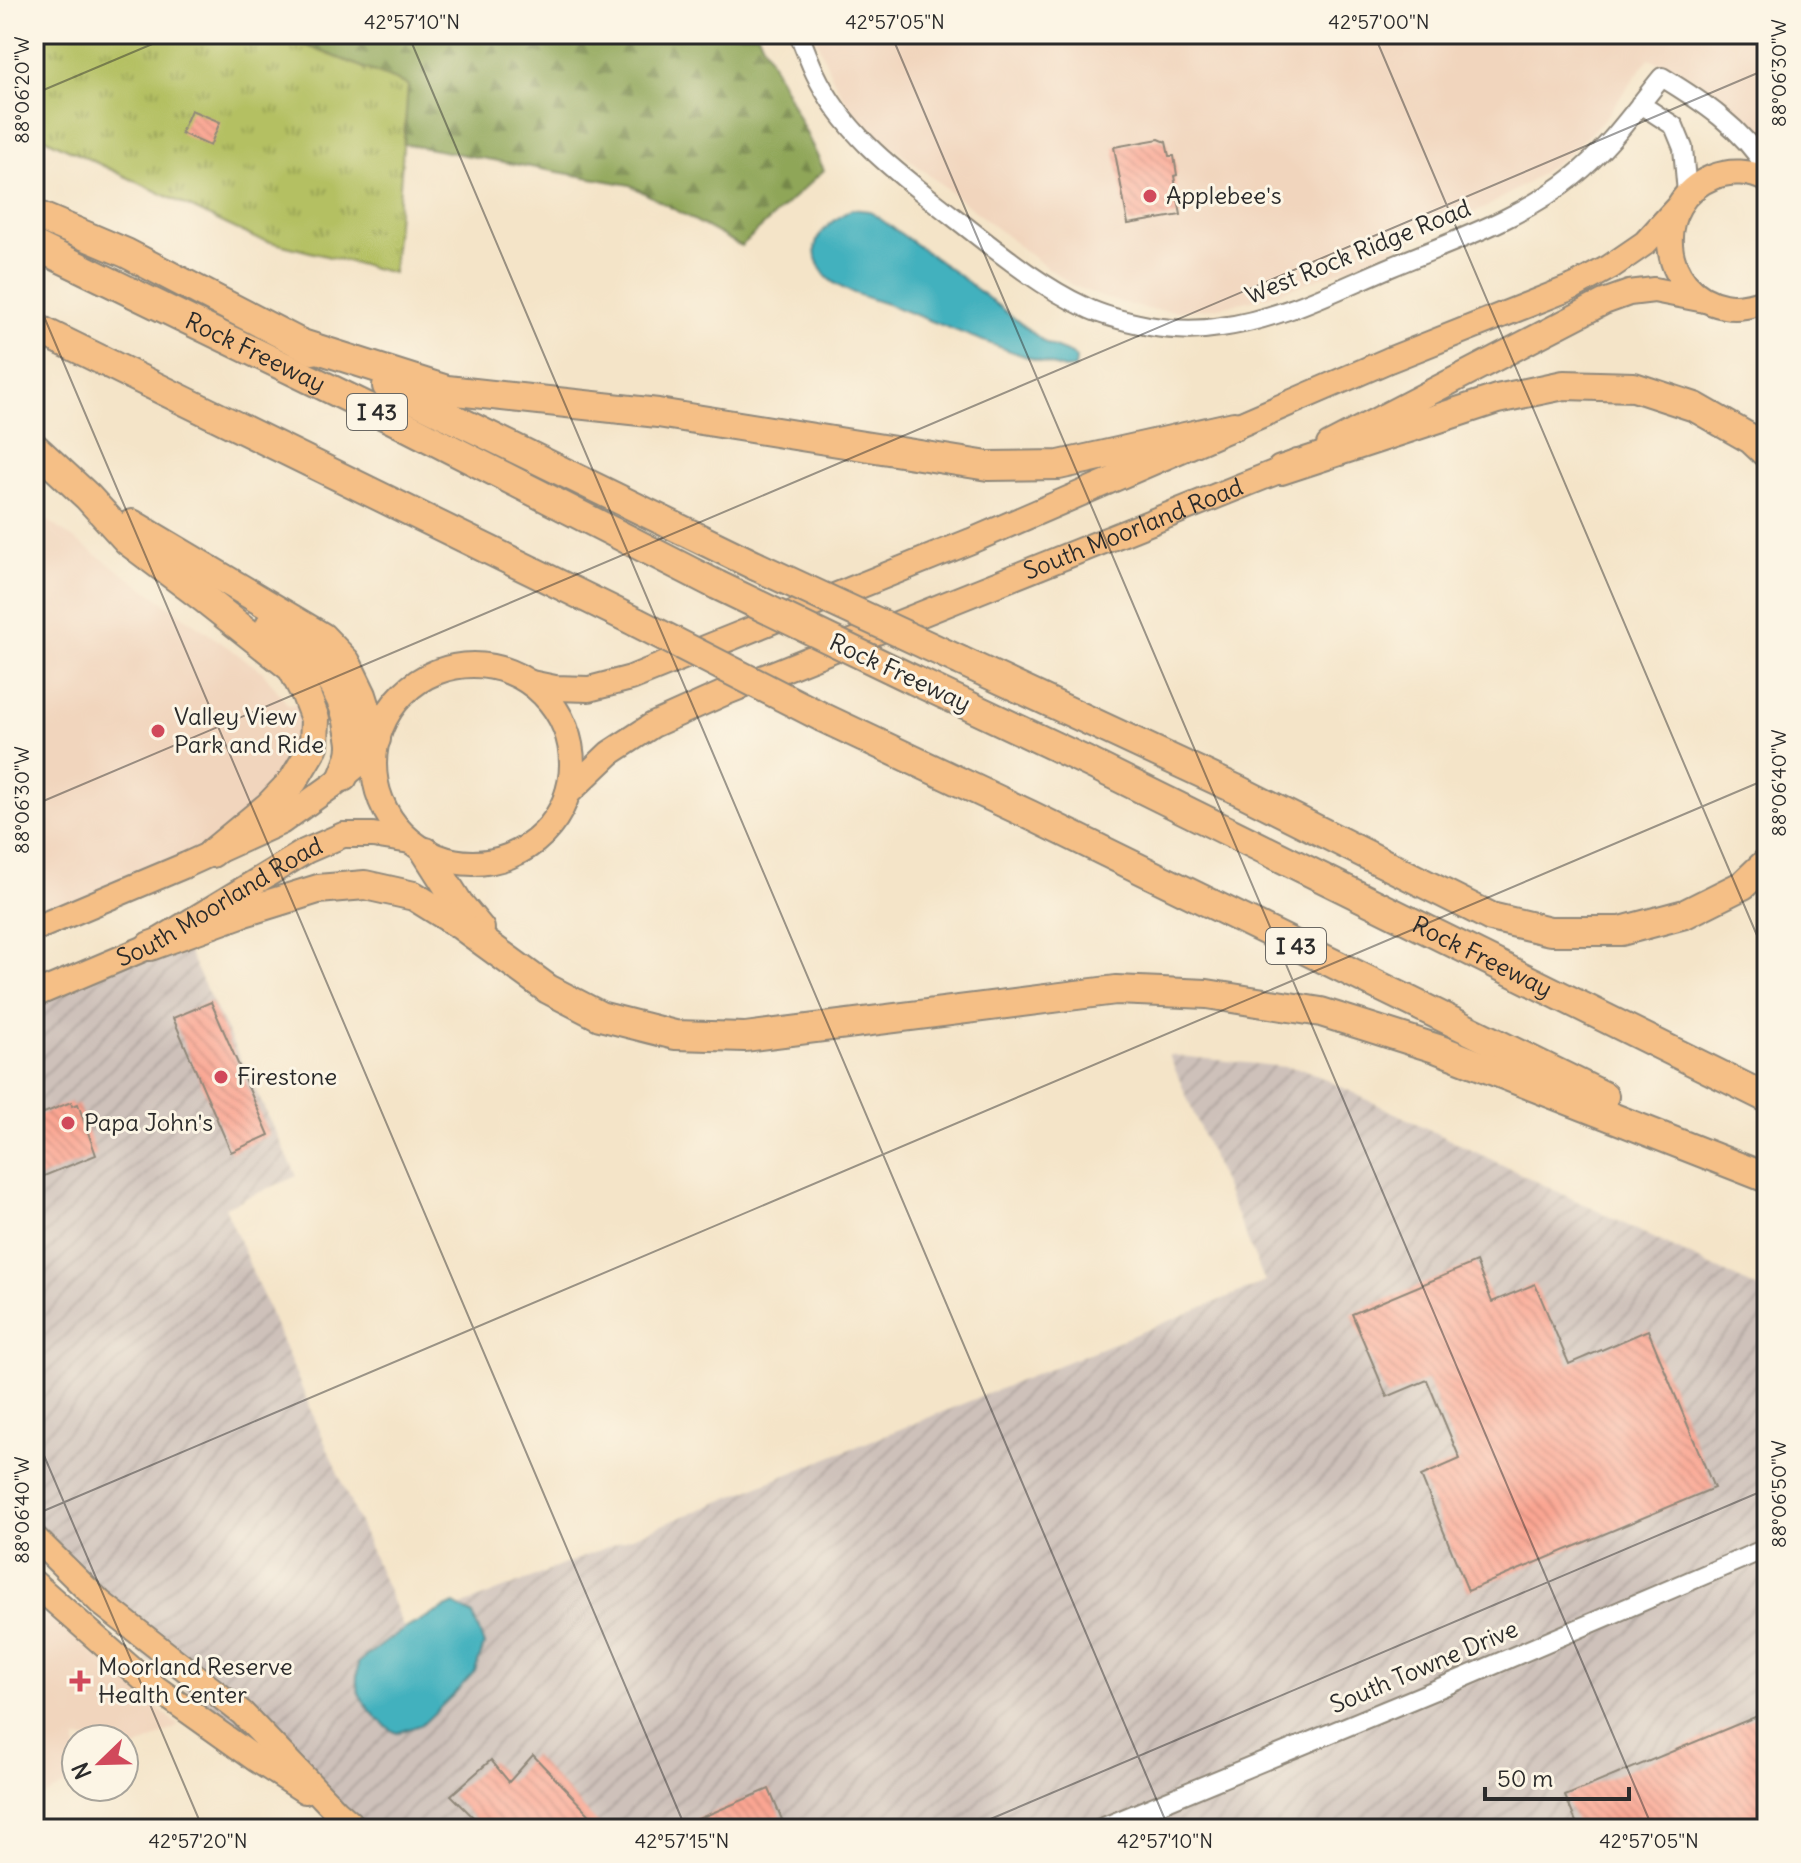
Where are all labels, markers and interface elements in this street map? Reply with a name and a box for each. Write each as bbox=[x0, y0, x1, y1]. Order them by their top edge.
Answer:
text: 42°57'10"N bbox=[364, 9, 460, 34]
text: 42°57'05"N bbox=[845, 9, 945, 34]
text: 42°57'00"N bbox=[1328, 9, 1430, 34]
text: 88°06'30"W bbox=[1766, 19, 1791, 127]
text: 88°06'20"W bbox=[9, 36, 34, 144]
place label: Applebee's bbox=[1166, 180, 1282, 210]
marker: Applebee's bbox=[1141, 187, 1159, 205]
street label: West Rock Ridge Road bbox=[1241, 192, 1475, 310]
street label: Rock Freeway bbox=[181, 305, 331, 398]
road number: I 43 bbox=[347, 394, 407, 430]
street label: South Moorland Road bbox=[1019, 471, 1247, 586]
street label: Rock Freeway bbox=[825, 626, 976, 718]
place label: Valley View Park and Ride bbox=[174, 701, 324, 759]
marker: Valley View Park and Ride bbox=[149, 722, 167, 740]
text: 88°06'40"W bbox=[1766, 729, 1791, 837]
text: 88°06'30"W bbox=[9, 746, 34, 854]
street label: South Moorland Road bbox=[112, 830, 327, 972]
street label: Rock Freeway bbox=[1408, 909, 1557, 1003]
road number: I 43 bbox=[1266, 928, 1326, 964]
place label: Firestone bbox=[237, 1061, 337, 1091]
marker: Firestone bbox=[212, 1068, 230, 1086]
place label: Papa John's bbox=[84, 1107, 213, 1137]
marker: Papa John's bbox=[59, 1114, 77, 1132]
text: 88°06'50"W bbox=[1766, 1440, 1791, 1548]
text: 88°06'40"W bbox=[9, 1456, 34, 1564]
street label: South Towne Drive bbox=[1325, 1613, 1522, 1719]
place label: Moorland Reserve Health Center bbox=[98, 1651, 293, 1709]
marker: Moorland Reserve Health Center bbox=[69, 1670, 91, 1692]
north arrow bbox=[60, 1723, 140, 1803]
scale bar bbox=[1485, 1751, 1629, 1801]
text: N bbox=[66, 1758, 97, 1783]
text: 50 m bbox=[1497, 1763, 1553, 1793]
text: 42°57'20"N bbox=[148, 1828, 248, 1853]
text: 42°57'15"N bbox=[635, 1828, 729, 1853]
text: 42°57'10"N bbox=[1117, 1828, 1213, 1853]
text: 42°57'05"N bbox=[1599, 1828, 1699, 1853]

